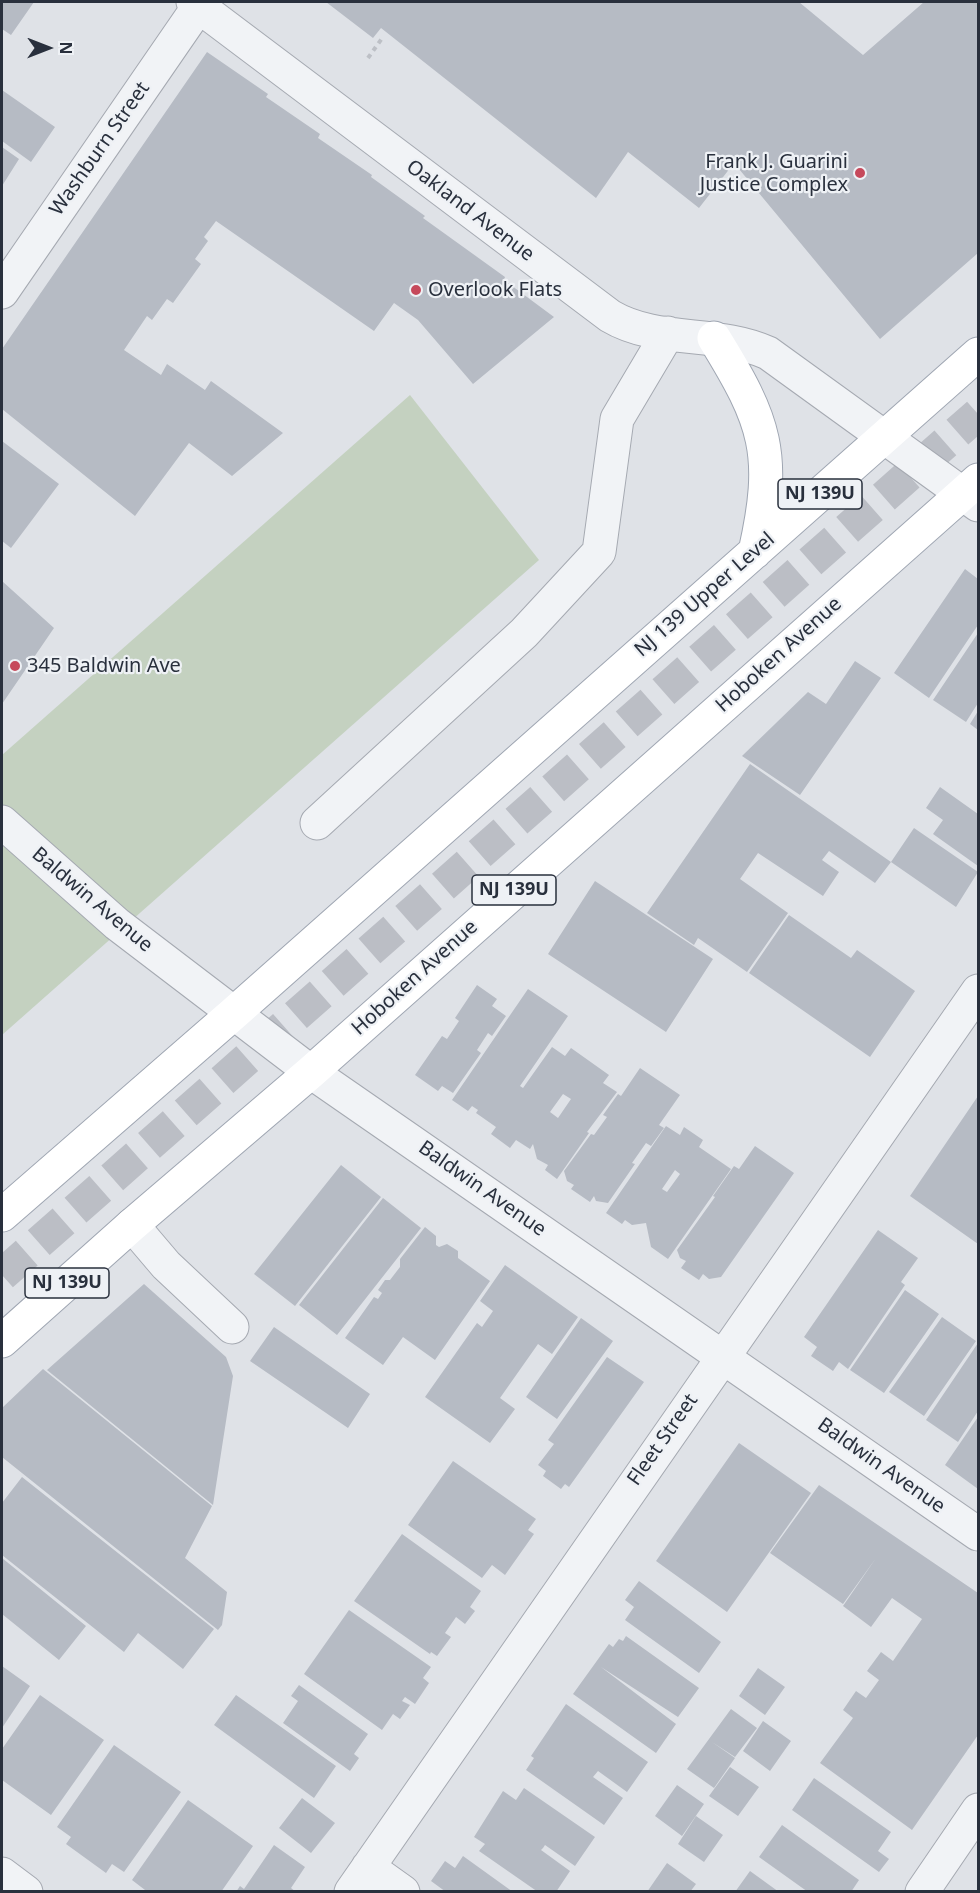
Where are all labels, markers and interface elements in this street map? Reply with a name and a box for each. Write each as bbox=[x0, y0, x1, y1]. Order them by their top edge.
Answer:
north arrow bbox=[18, 18, 78, 78]
text: N bbox=[55, 41, 77, 55]
street label: Washburn Street bbox=[45, 78, 155, 220]
place label: Frank J. Guarini Justice Complex bbox=[700, 150, 848, 197]
street label: Oakland Avenue bbox=[401, 155, 539, 267]
marker: Frank J. Guarini Justice Complex bbox=[853, 166, 867, 180]
place label: Overlook Flats bbox=[428, 278, 562, 302]
marker: Overlook Flats bbox=[409, 283, 423, 297]
road number: NJ 139U bbox=[778, 479, 862, 509]
street label: NJ 139 Upper Level bbox=[630, 528, 780, 662]
street label: Hoboken Avenue bbox=[711, 592, 847, 718]
place label: 345 Baldwin Ave bbox=[27, 654, 181, 678]
marker: 345 Baldwin Ave bbox=[8, 659, 22, 673]
street label: Baldwin Avenue bbox=[27, 842, 157, 958]
road number: NJ 139U bbox=[472, 875, 556, 905]
street label: Hoboken Avenue bbox=[347, 915, 483, 1041]
street label: Baldwin Avenue bbox=[414, 1136, 550, 1242]
road number: NJ 139U bbox=[25, 1268, 109, 1298]
street label: Fleet Street bbox=[623, 1390, 703, 1490]
street label: Baldwin Avenue bbox=[813, 1413, 949, 1519]

